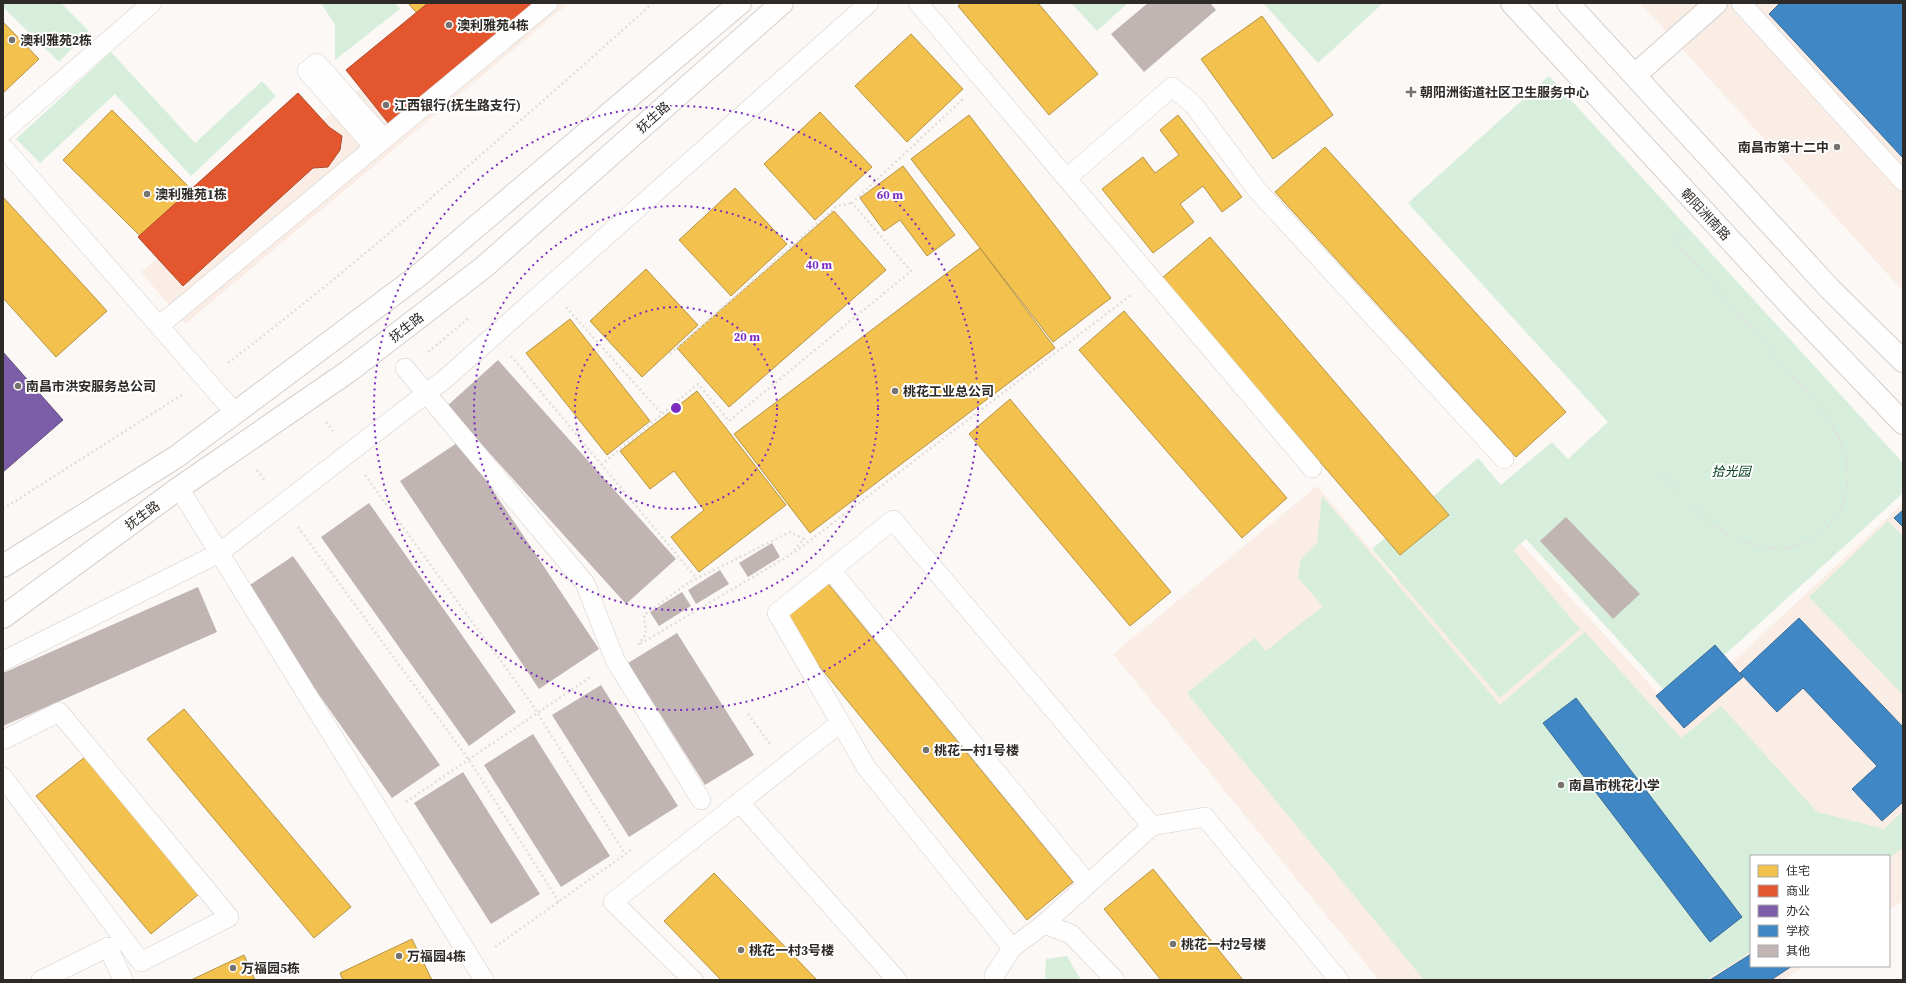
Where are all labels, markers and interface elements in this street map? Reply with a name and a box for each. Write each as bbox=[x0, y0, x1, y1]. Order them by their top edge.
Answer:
place label: 澳利雅苑4栋 bbox=[457, 17, 529, 34]
marker: 澳利雅苑4栋 bbox=[444, 20, 454, 30]
place label: 澳利雅苑2栋 bbox=[20, 32, 92, 49]
marker: 澳利雅苑2栋 bbox=[7, 35, 17, 45]
place label: 朝阳洲街道社区卫生服务中心 bbox=[1420, 84, 1589, 101]
marker: 朝阳洲街道社区卫生服务中心 bbox=[1405, 86, 1417, 98]
place label: 江西银行(抚生路支行) bbox=[394, 97, 521, 114]
street label: 抚生路 bbox=[633, 98, 674, 137]
marker: 江西银行(抚生路支行) bbox=[381, 100, 391, 110]
place label: 南昌市第十二中 bbox=[1738, 139, 1829, 156]
marker: 南昌市第十二中 bbox=[1832, 142, 1842, 152]
street label: 朝阳洲南路 bbox=[1677, 185, 1734, 244]
place label: 澳利雅苑1栋 bbox=[155, 186, 227, 203]
text: 60 m bbox=[877, 187, 903, 203]
marker: 澳利雅苑1栋 bbox=[142, 189, 152, 199]
text: 40 m bbox=[806, 257, 832, 273]
street label: 抚生路 bbox=[386, 309, 427, 346]
text: 20 m bbox=[734, 329, 760, 345]
place label: 南昌市洪安服务总公司 bbox=[26, 378, 156, 395]
marker: 南昌市洪安服务总公司 bbox=[13, 381, 23, 391]
place label: 桃花工业总公司 bbox=[903, 383, 994, 400]
marker: 桃花工业总公司 bbox=[890, 386, 900, 396]
centre of rings bbox=[669, 401, 683, 415]
park label: 拾光园 bbox=[1711, 463, 1752, 480]
street label: 抚生路 bbox=[122, 497, 163, 534]
place label: 桃花一村1号楼 bbox=[934, 742, 1019, 759]
marker: 桃花一村1号楼 bbox=[921, 745, 931, 755]
place label: 南昌市桃花小学 bbox=[1569, 777, 1660, 794]
marker: 南昌市桃花小学 bbox=[1556, 780, 1566, 790]
legend bbox=[1750, 855, 1890, 967]
text: 住宅 bbox=[1786, 863, 1810, 879]
text: 商业 bbox=[1786, 883, 1810, 899]
text: 办公 bbox=[1786, 903, 1810, 919]
text: 学校 bbox=[1786, 923, 1810, 939]
place label: 桃花一村2号楼 bbox=[1181, 936, 1266, 953]
marker: 桃花一村2号楼 bbox=[1168, 939, 1178, 949]
place label: 桃花一村3号楼 bbox=[749, 942, 834, 959]
text: 其他 bbox=[1786, 943, 1810, 959]
marker: 桃花一村3号楼 bbox=[736, 945, 746, 955]
place label: 万福园4栋 bbox=[407, 948, 466, 965]
marker: 万福园4栋 bbox=[394, 951, 404, 961]
place label: 万福园5栋 bbox=[241, 960, 300, 977]
marker: 万福园5栋 bbox=[228, 963, 238, 973]

